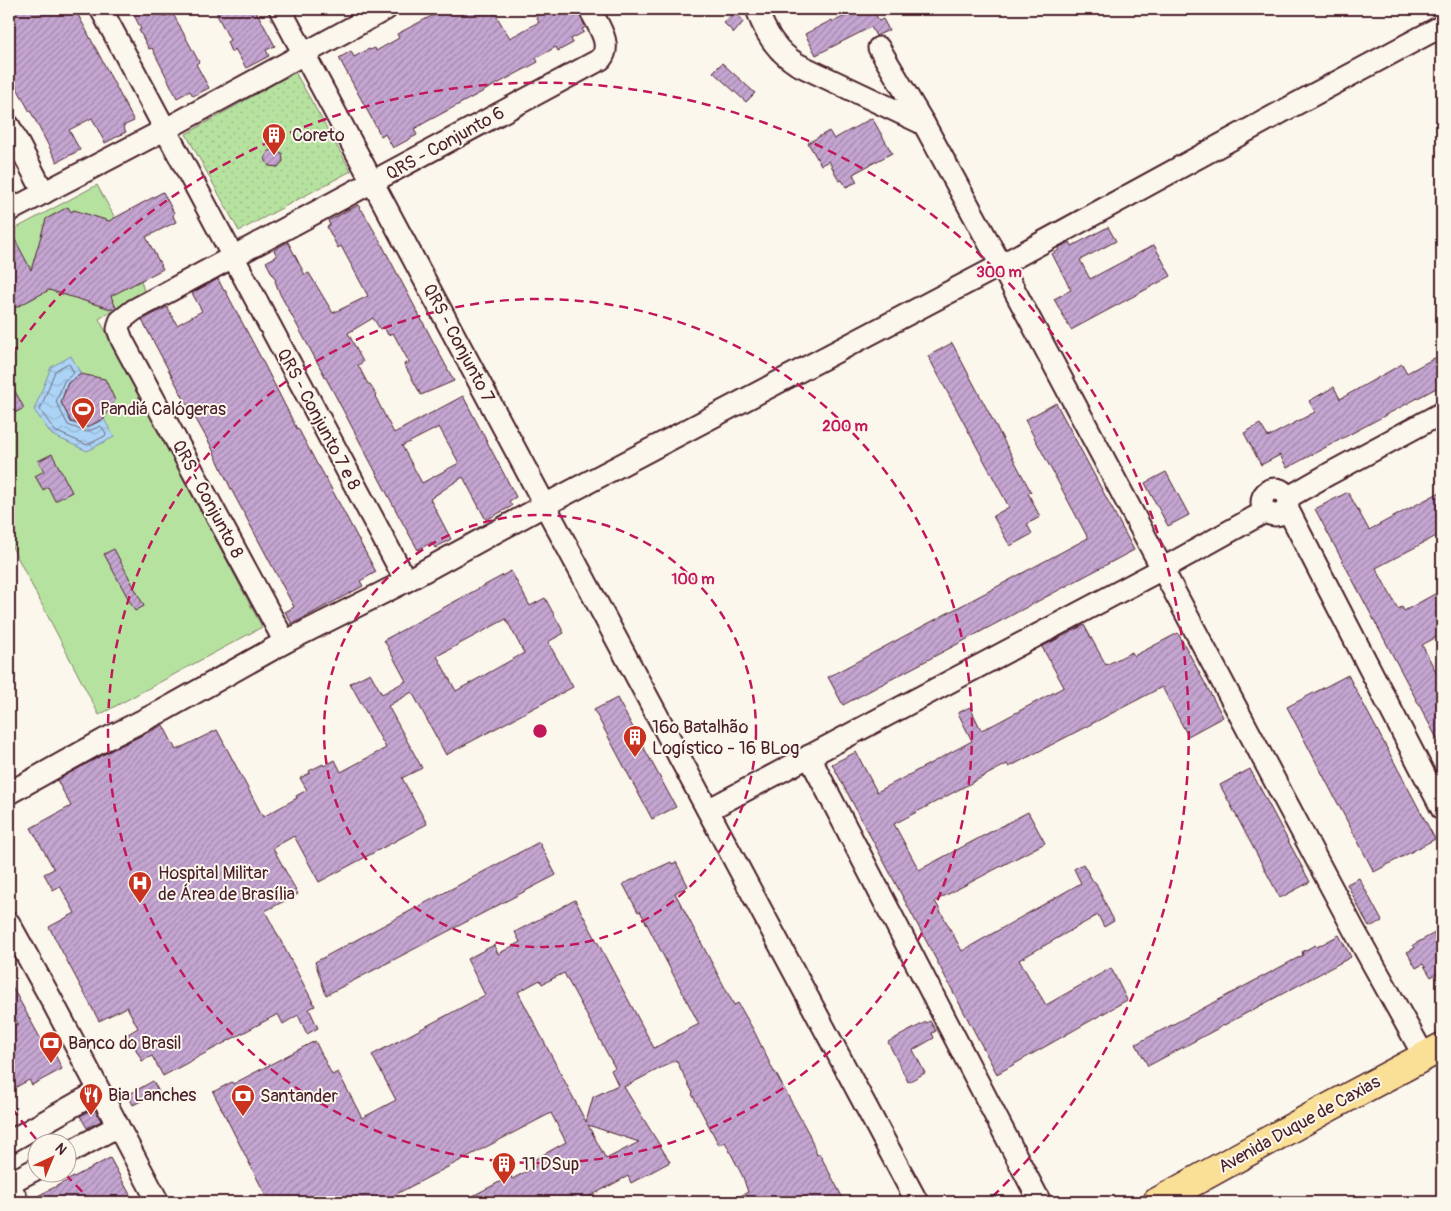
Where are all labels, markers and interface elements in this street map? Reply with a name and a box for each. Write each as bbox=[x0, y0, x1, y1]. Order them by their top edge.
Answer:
street label: QRS - Conjunto 6 bbox=[382, 101, 509, 186]
building icon: Coreto bbox=[261, 122, 287, 156]
place label: Coreto bbox=[292, 124, 345, 147]
text: 300 m bbox=[976, 263, 1022, 282]
street label: QRS - Conjunto 7 bbox=[418, 280, 500, 407]
street label: QRS - Conjunto 7 e 8 bbox=[272, 344, 366, 494]
sports icon: Pandiá Calógeras bbox=[70, 396, 96, 430]
place label: Pandiá Calógeras bbox=[100, 398, 226, 421]
text: 200 m bbox=[822, 417, 868, 436]
street label: QRS - Conjunto 8 bbox=[167, 436, 248, 562]
text: 100 m bbox=[672, 570, 714, 589]
place label: 16º Batalhão Logístico - 16 BLog bbox=[652, 716, 799, 760]
centre of rings bbox=[531, 722, 549, 740]
building icon: 16º Batalhão Logístico - 16 BLog bbox=[622, 724, 648, 758]
place label: Hospital Militar de Área de Brasília bbox=[158, 862, 295, 906]
hospital icon: Hospital Militar de Área de Brasília bbox=[127, 870, 153, 904]
bank icon: Banco do Brasil bbox=[38, 1030, 64, 1064]
place label: Banco do Brasil bbox=[68, 1032, 181, 1055]
street label: Avenida Duque de Caxias bbox=[1214, 1070, 1384, 1179]
restaurant icon: Bia Lanches bbox=[78, 1082, 104, 1116]
bank icon: Santander bbox=[230, 1083, 256, 1117]
place label: Bia Lanches bbox=[108, 1084, 196, 1107]
place label: Santander bbox=[260, 1085, 338, 1108]
north arrow bbox=[28, 1134, 78, 1184]
text: N bbox=[51, 1140, 70, 1158]
building icon: 11 DSup bbox=[491, 1151, 517, 1185]
place label: 11 DSup bbox=[522, 1153, 579, 1176]

